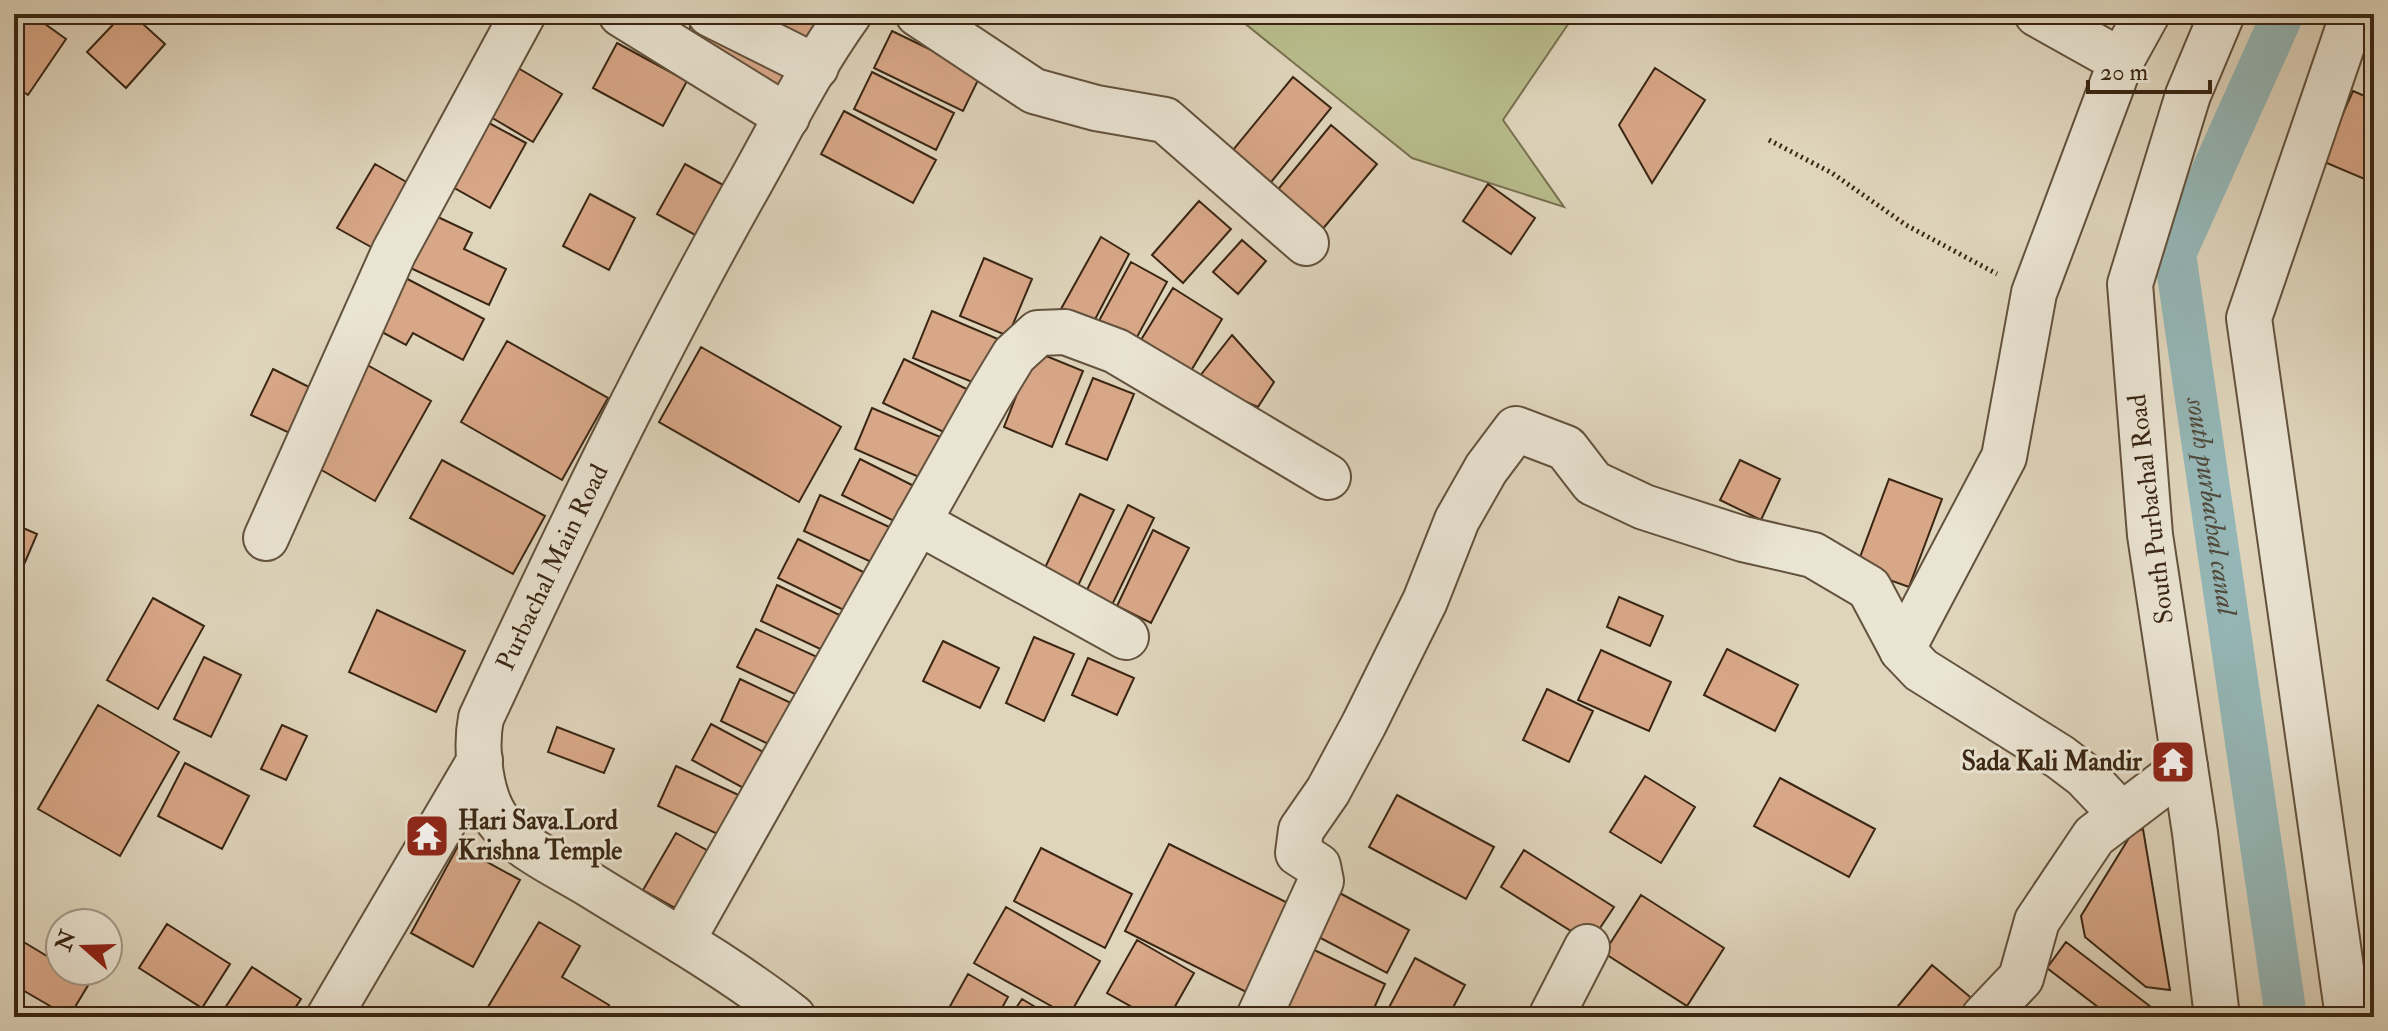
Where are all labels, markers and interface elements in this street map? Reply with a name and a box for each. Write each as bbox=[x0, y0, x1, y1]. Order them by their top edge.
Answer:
scale bar bbox=[2088, 44, 2210, 94]
text: 20 m bbox=[2100, 57, 2149, 88]
street label: South Purbachal Road bbox=[2121, 392, 2181, 626]
water label: south purbachal canal bbox=[2178, 393, 2245, 619]
street label: Purbachal Main Road bbox=[489, 459, 616, 676]
temple icon: Sada Kali Mandir bbox=[2149, 738, 2197, 786]
place label: Sada Kali Mandir bbox=[1962, 746, 2142, 778]
place label: Hari Sava.Lord Krishna Temple bbox=[458, 805, 622, 868]
temple icon: Hari Sava.Lord Krishna Temple bbox=[403, 812, 451, 860]
north arrow bbox=[44, 907, 124, 987]
text: N bbox=[49, 926, 83, 955]

